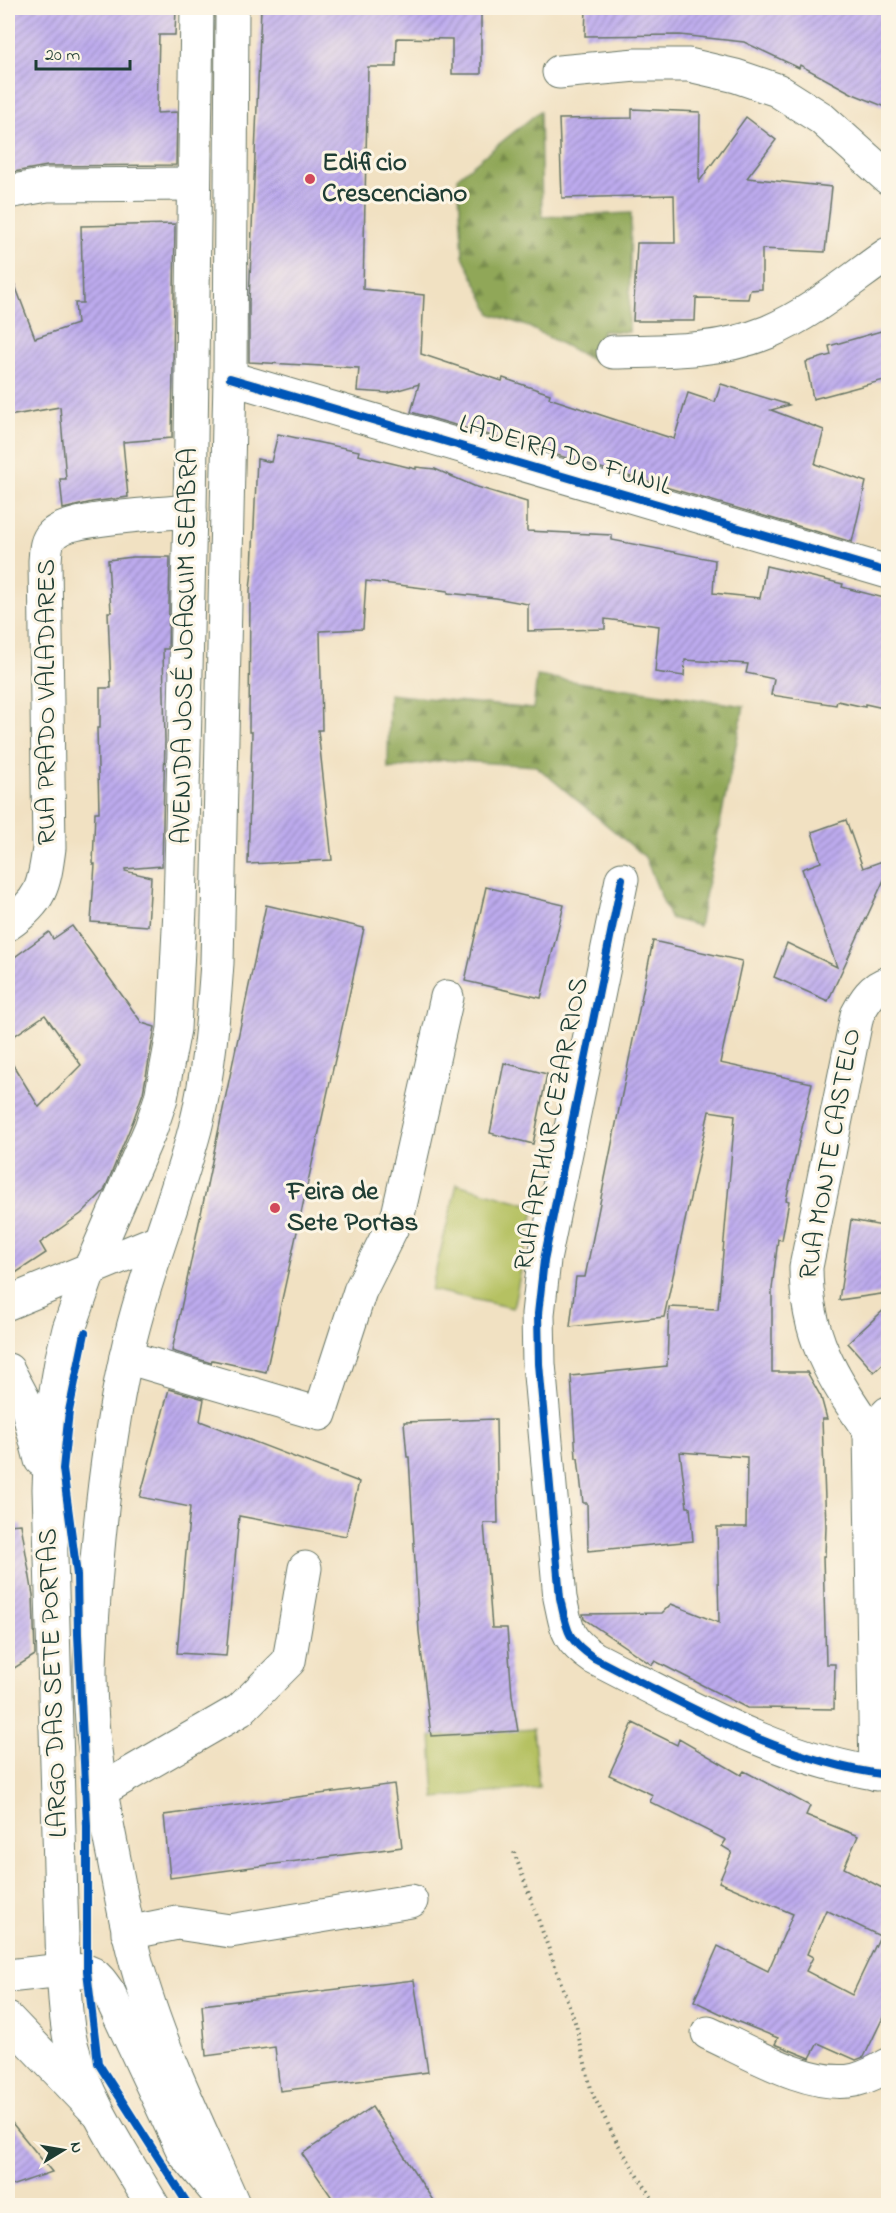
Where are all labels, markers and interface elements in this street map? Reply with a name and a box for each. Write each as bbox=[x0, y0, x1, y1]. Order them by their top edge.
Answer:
scale bar bbox=[36, 33, 130, 71]
text: 20 m bbox=[45, 43, 80, 69]
place label: Edificio Crescenciano bbox=[322, 144, 467, 214]
marker: Edificio Crescenciano bbox=[303, 172, 317, 186]
street label: LADEIRA DO FUNIL bbox=[454, 405, 676, 507]
street label: AVENIDA JOSÉ JOAQUIM SEABRA bbox=[163, 448, 209, 844]
street label: RUA PRADO VALADARES bbox=[28, 559, 67, 845]
street label: RUA ARTHUR CEZAR RIOS bbox=[504, 974, 600, 1274]
street label: RUA MONTE CASTELO bbox=[790, 1025, 872, 1283]
place label: Feira de Sete Portas bbox=[285, 1173, 418, 1243]
marker: Feira de Sete Portas bbox=[268, 1201, 282, 1215]
street label: LARGO DAS SETE PORTAS bbox=[29, 1528, 79, 1838]
north arrow bbox=[33, 2120, 93, 2180]
text: N bbox=[63, 2140, 89, 2155]

